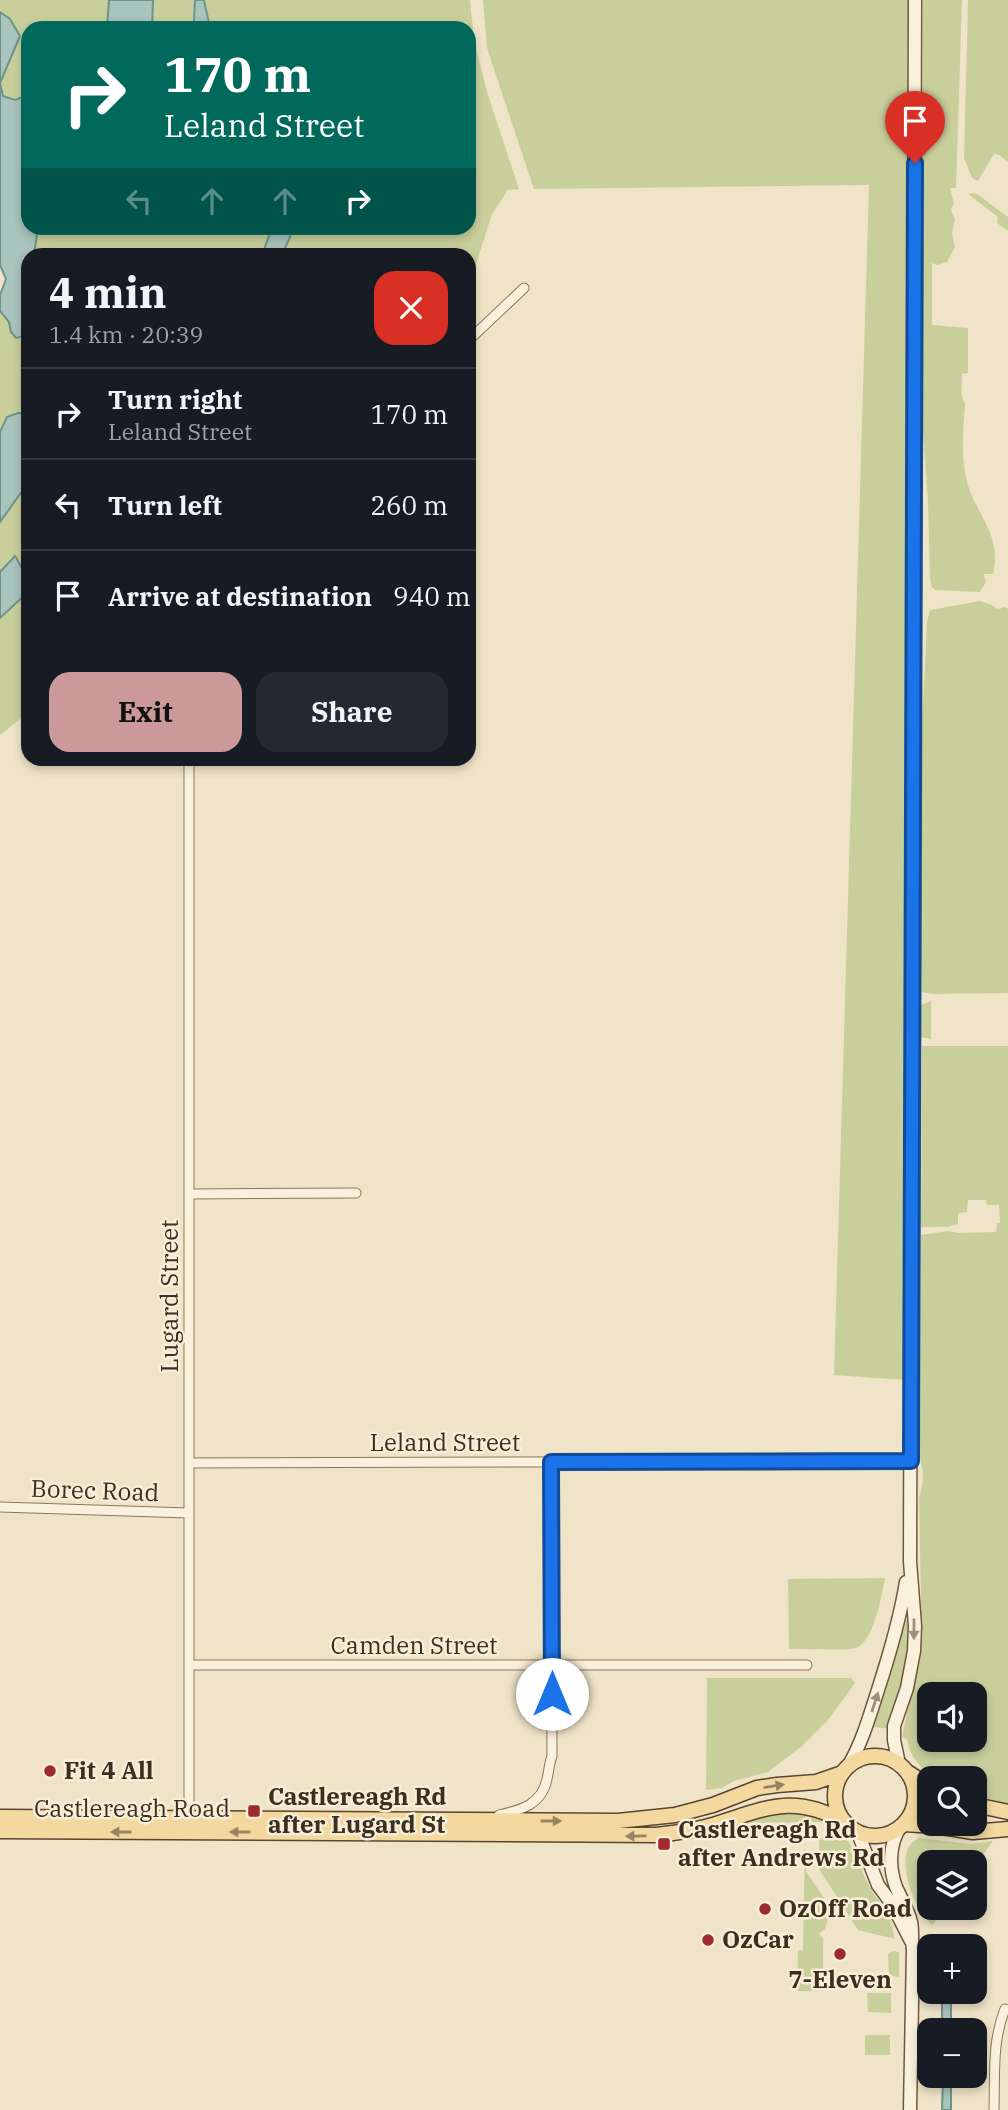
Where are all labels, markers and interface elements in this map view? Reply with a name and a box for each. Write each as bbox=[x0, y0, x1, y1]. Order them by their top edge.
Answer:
text: 170 m bbox=[164, 42, 311, 105]
icon: right bbox=[49, 49, 140, 140]
pin bbox=[885, 91, 945, 163]
icon: arrive bbox=[896, 102, 934, 140]
text: Leland Street bbox=[164, 104, 364, 146]
icon: left bbox=[120, 182, 158, 220]
icon: ahead bbox=[193, 182, 231, 220]
icon: ahead bbox=[266, 182, 304, 220]
icon: right bbox=[339, 182, 377, 220]
text: 4 min bbox=[49, 265, 167, 320]
button: close bbox=[374, 271, 448, 345]
text: 1.4 km · 20:39 bbox=[49, 319, 203, 349]
text: Turn right bbox=[108, 382, 242, 416]
icon: right bbox=[49, 395, 87, 433]
text: 170 m bbox=[370, 397, 448, 431]
text: Leland Street bbox=[108, 416, 252, 446]
icon: left bbox=[49, 486, 87, 524]
text: Turn left bbox=[108, 488, 222, 522]
text: 260 m bbox=[370, 488, 448, 522]
icon: arrive bbox=[49, 577, 87, 615]
text: Arrive at destination bbox=[108, 579, 372, 613]
text: 940 m bbox=[393, 579, 471, 613]
button: Exit bbox=[49, 672, 242, 752]
button: Share bbox=[256, 672, 448, 752]
street label: Lugard Street bbox=[153, 1219, 185, 1373]
street label: Leland Street bbox=[370, 1426, 520, 1458]
street label: Borec Road bbox=[30, 1472, 160, 1508]
one-way arrow bbox=[908, 1618, 920, 1640]
street label: Camden Street bbox=[330, 1629, 498, 1661]
position arrow bbox=[515, 1657, 589, 1731]
map controls bbox=[917, 1682, 987, 2088]
button: sound bbox=[917, 1682, 987, 1752]
one-way arrow bbox=[870, 1691, 880, 1712]
place label: Fit 4 All bbox=[64, 1754, 154, 1786]
marker: Fit 4 All bbox=[42, 1763, 58, 1779]
button: search bbox=[917, 1766, 987, 1836]
place label: Castlereagh Rd after Lugard St bbox=[268, 1780, 446, 1840]
one-way arrow bbox=[763, 1780, 785, 1791]
street label: Castlereagh Road bbox=[34, 1792, 230, 1824]
marker: Castlereagh Rd after Lugard St bbox=[246, 1803, 262, 1819]
place label: Castlereagh Rd after Andrews Rd bbox=[678, 1813, 884, 1873]
one-way arrow bbox=[540, 1816, 562, 1827]
one-way arrow bbox=[109, 1826, 131, 1838]
one-way arrow bbox=[229, 1827, 251, 1838]
one-way arrow bbox=[624, 1830, 646, 1842]
marker: Castlereagh Rd after Andrews Rd bbox=[656, 1836, 672, 1852]
button: layers bbox=[917, 1850, 987, 1920]
place label: OzOff Road bbox=[779, 1892, 912, 1924]
marker: OzOff Road bbox=[757, 1901, 773, 1917]
place label: OzCar bbox=[722, 1923, 794, 1955]
marker: OzCar bbox=[700, 1932, 716, 1948]
button: + bbox=[917, 1934, 987, 2004]
marker: 7-Eleven bbox=[832, 1946, 848, 1962]
place label: 7-Eleven bbox=[788, 1963, 892, 1995]
button: − bbox=[917, 2018, 987, 2088]

